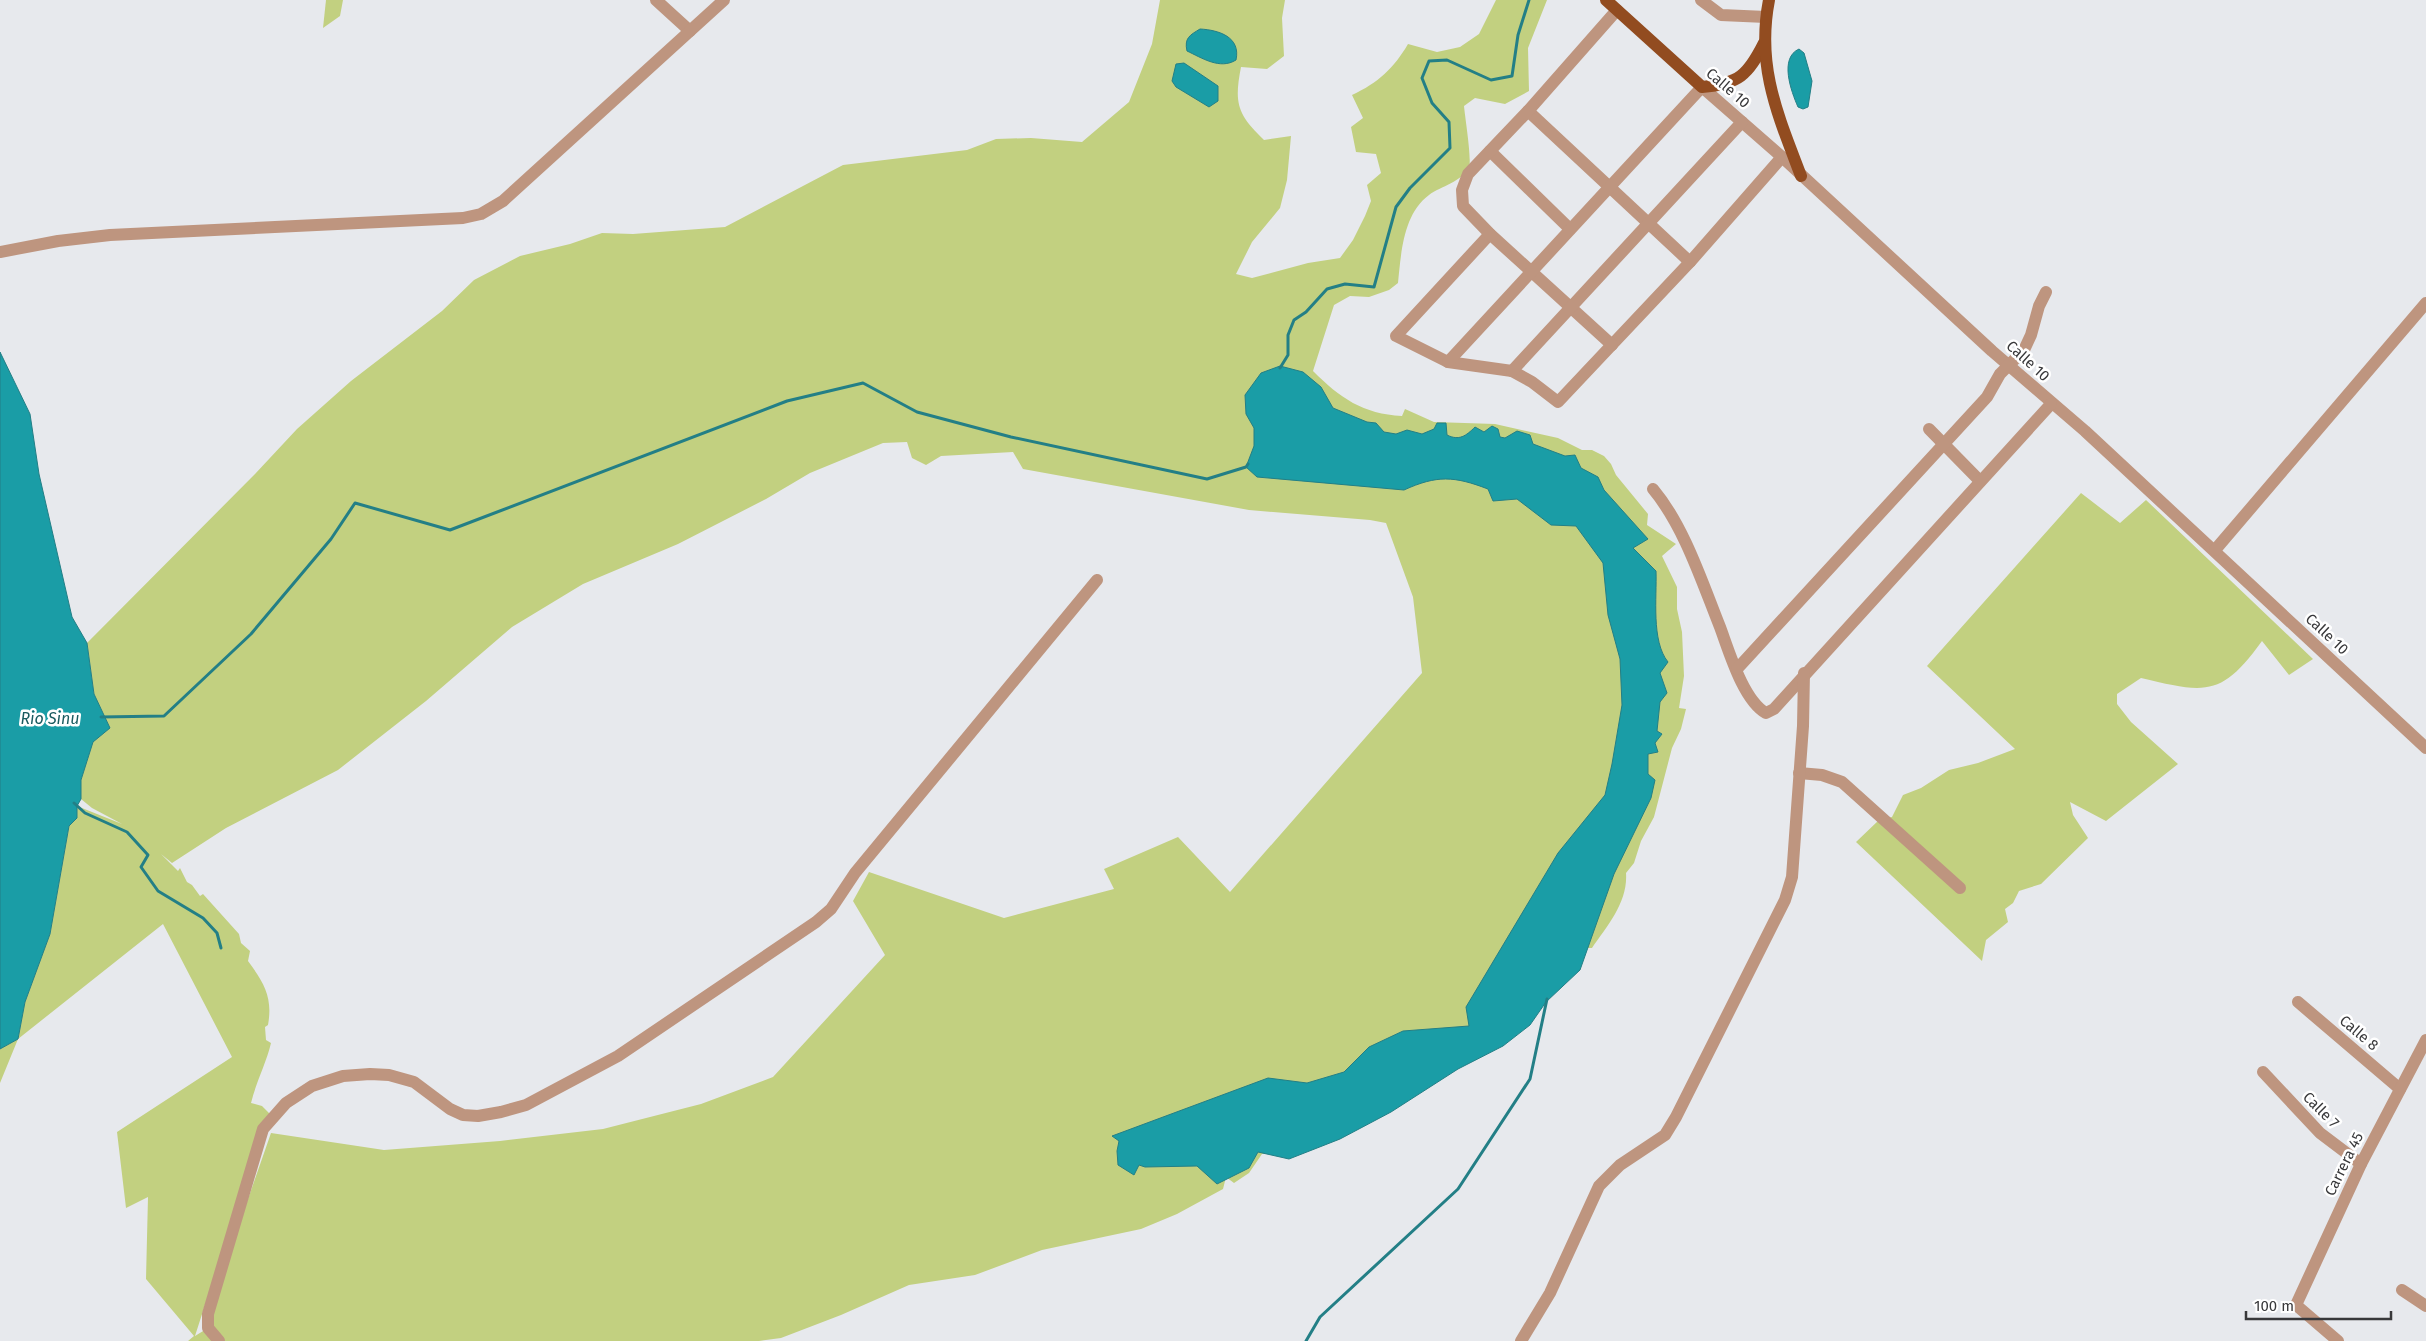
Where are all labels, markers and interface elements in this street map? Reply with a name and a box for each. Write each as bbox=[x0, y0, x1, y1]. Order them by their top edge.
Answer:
street label: Calle 10 bbox=[1702, 64, 1754, 112]
street label: Calle 10 bbox=[2003, 337, 2053, 385]
street label: Calle 10 bbox=[2302, 610, 2352, 658]
water label: Rio Sinu bbox=[20, 709, 80, 728]
street label: Calle 8 bbox=[2336, 1012, 2382, 1054]
street label: Calle 7 bbox=[2299, 1088, 2343, 1132]
street label: Carrera 45 bbox=[2321, 1129, 2367, 1199]
scale bar bbox=[2246, 1288, 2391, 1320]
text: 100 m bbox=[2254, 1297, 2294, 1315]

